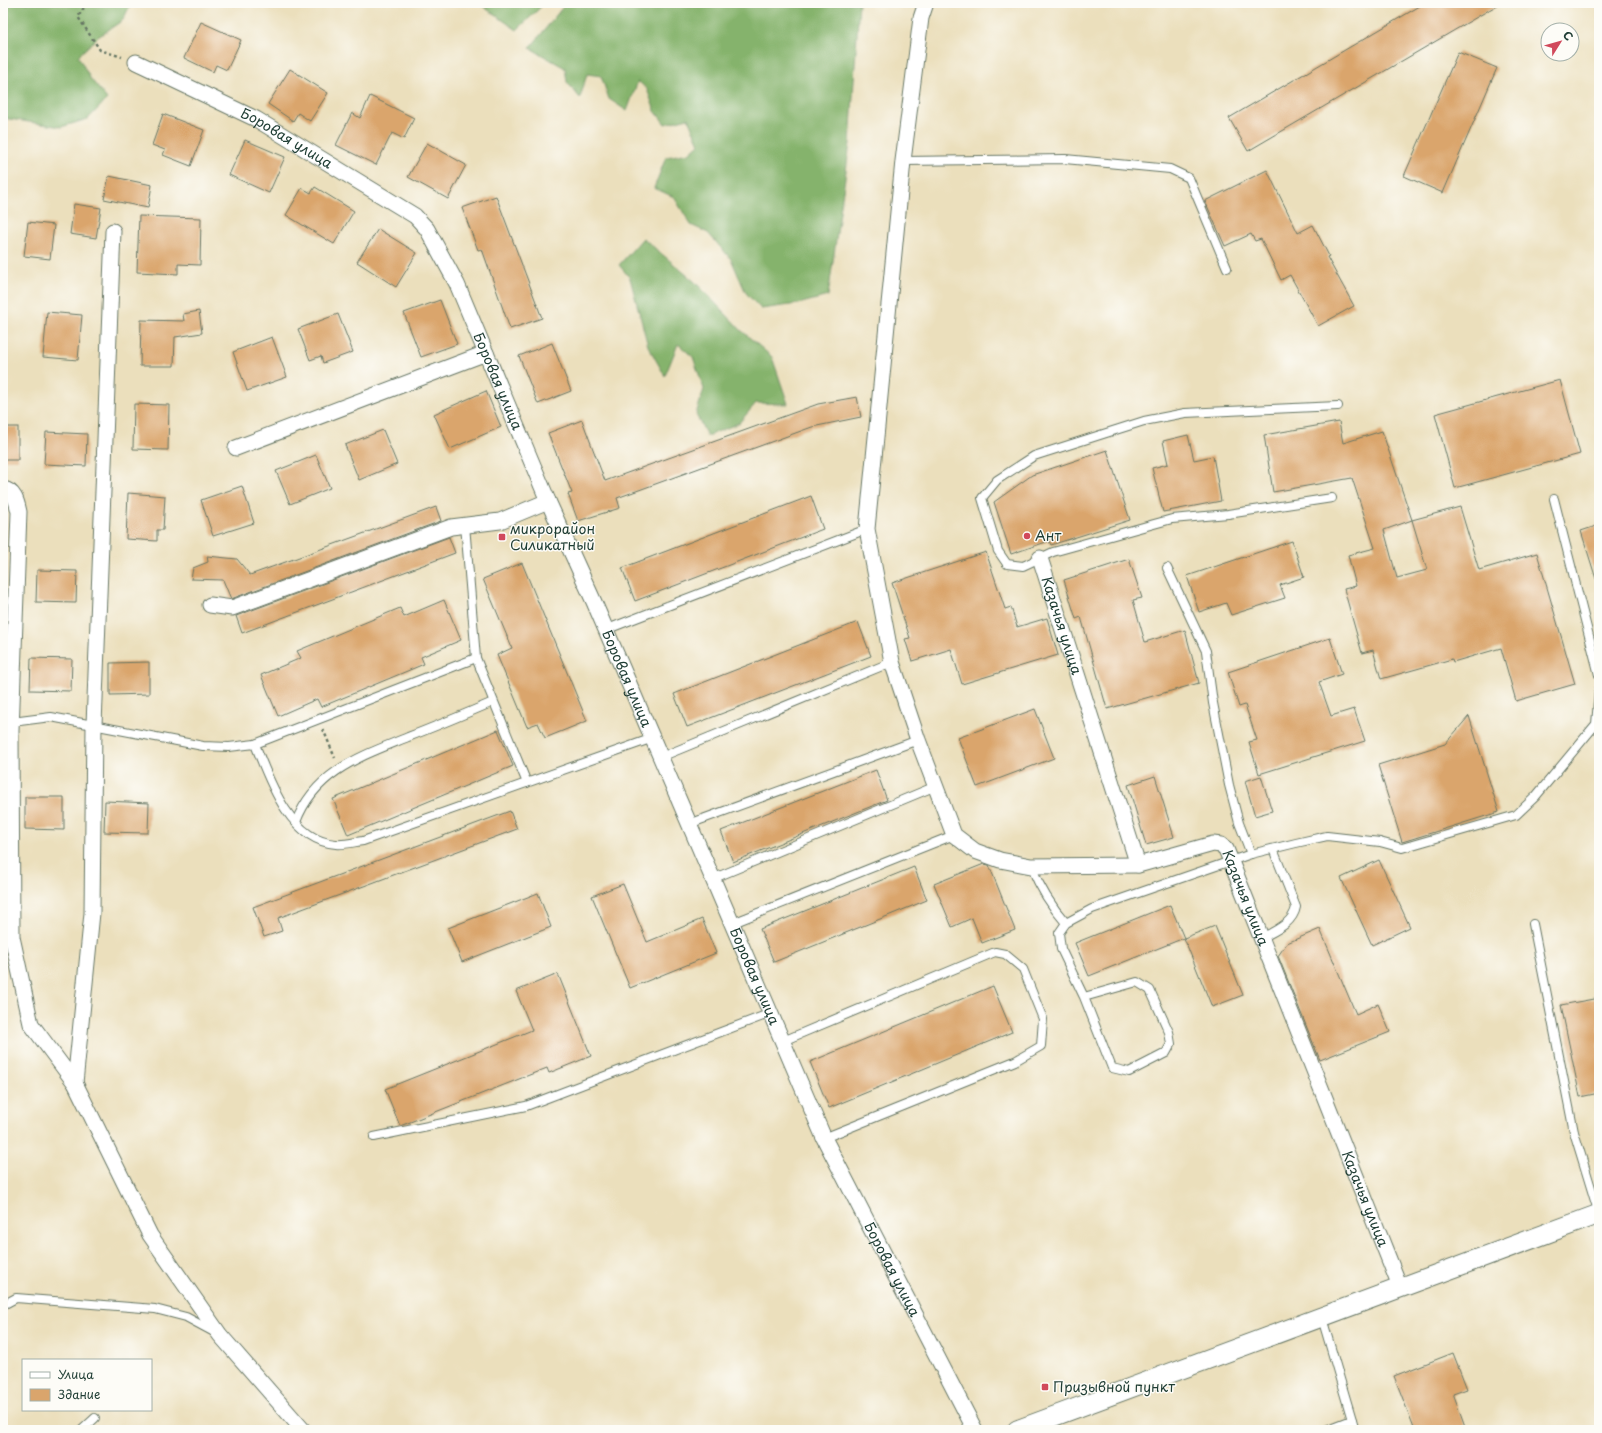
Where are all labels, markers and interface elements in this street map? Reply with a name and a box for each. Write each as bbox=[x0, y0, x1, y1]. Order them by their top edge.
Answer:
north arrow bbox=[1540, 22, 1580, 62]
text: С bbox=[1559, 27, 1578, 44]
street label: Боровая улица bbox=[237, 102, 337, 174]
street label: Боровая улица bbox=[469, 329, 528, 433]
place label: микрорайон Силикатный bbox=[510, 518, 595, 555]
place label: Ант bbox=[1035, 525, 1061, 546]
marker: Ант bbox=[1022, 531, 1032, 541]
marker: микрорайон Силикатный bbox=[497, 532, 507, 542]
street label: Казачья улица bbox=[1037, 574, 1088, 677]
street label: Боровая улица bbox=[597, 626, 658, 730]
street label: Казачья улица bbox=[1217, 846, 1274, 949]
street label: Боровая улица bbox=[725, 924, 785, 1028]
street label: Казачья улица bbox=[1337, 1147, 1394, 1250]
street label: Боровая улица bbox=[859, 1218, 926, 1320]
legend bbox=[22, 1359, 152, 1411]
text: Улица bbox=[58, 1365, 94, 1383]
place label: Призывной пункт bbox=[1053, 1376, 1175, 1397]
marker: Призывной пункт bbox=[1040, 1382, 1050, 1392]
text: Здание bbox=[58, 1385, 100, 1403]

